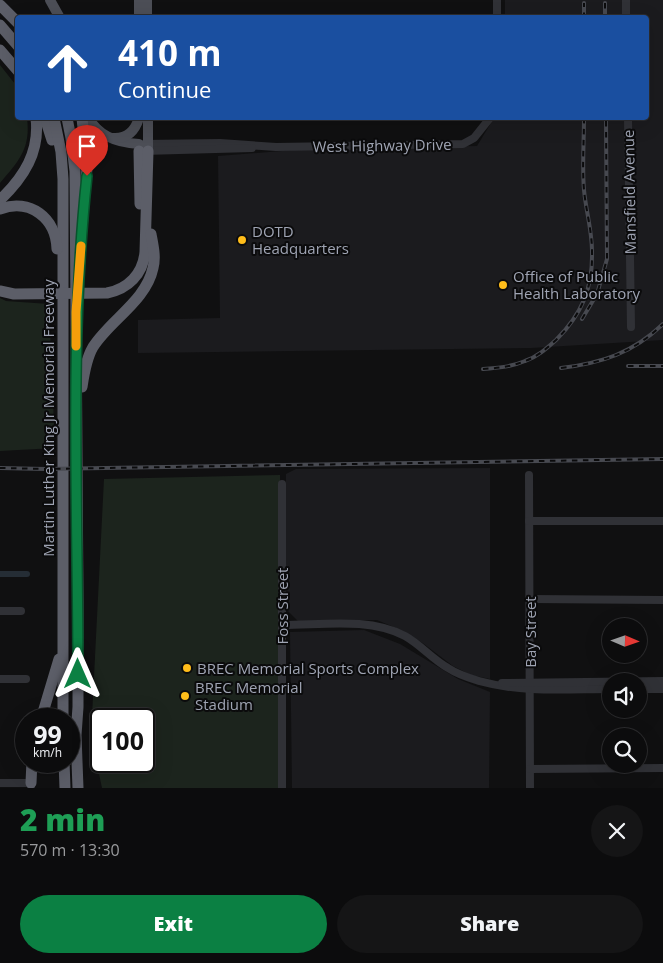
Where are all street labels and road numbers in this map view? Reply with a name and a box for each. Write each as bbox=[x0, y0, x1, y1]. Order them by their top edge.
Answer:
street label: Mansfield Avenue bbox=[618, 130, 640, 254]
street label: West Highway Drive bbox=[312, 134, 452, 156]
street label: Martin Luther King Jr Memorial Freeway bbox=[38, 279, 58, 557]
street label: Foss Street bbox=[272, 568, 292, 644]
street label: Bay Street bbox=[520, 596, 540, 668]

